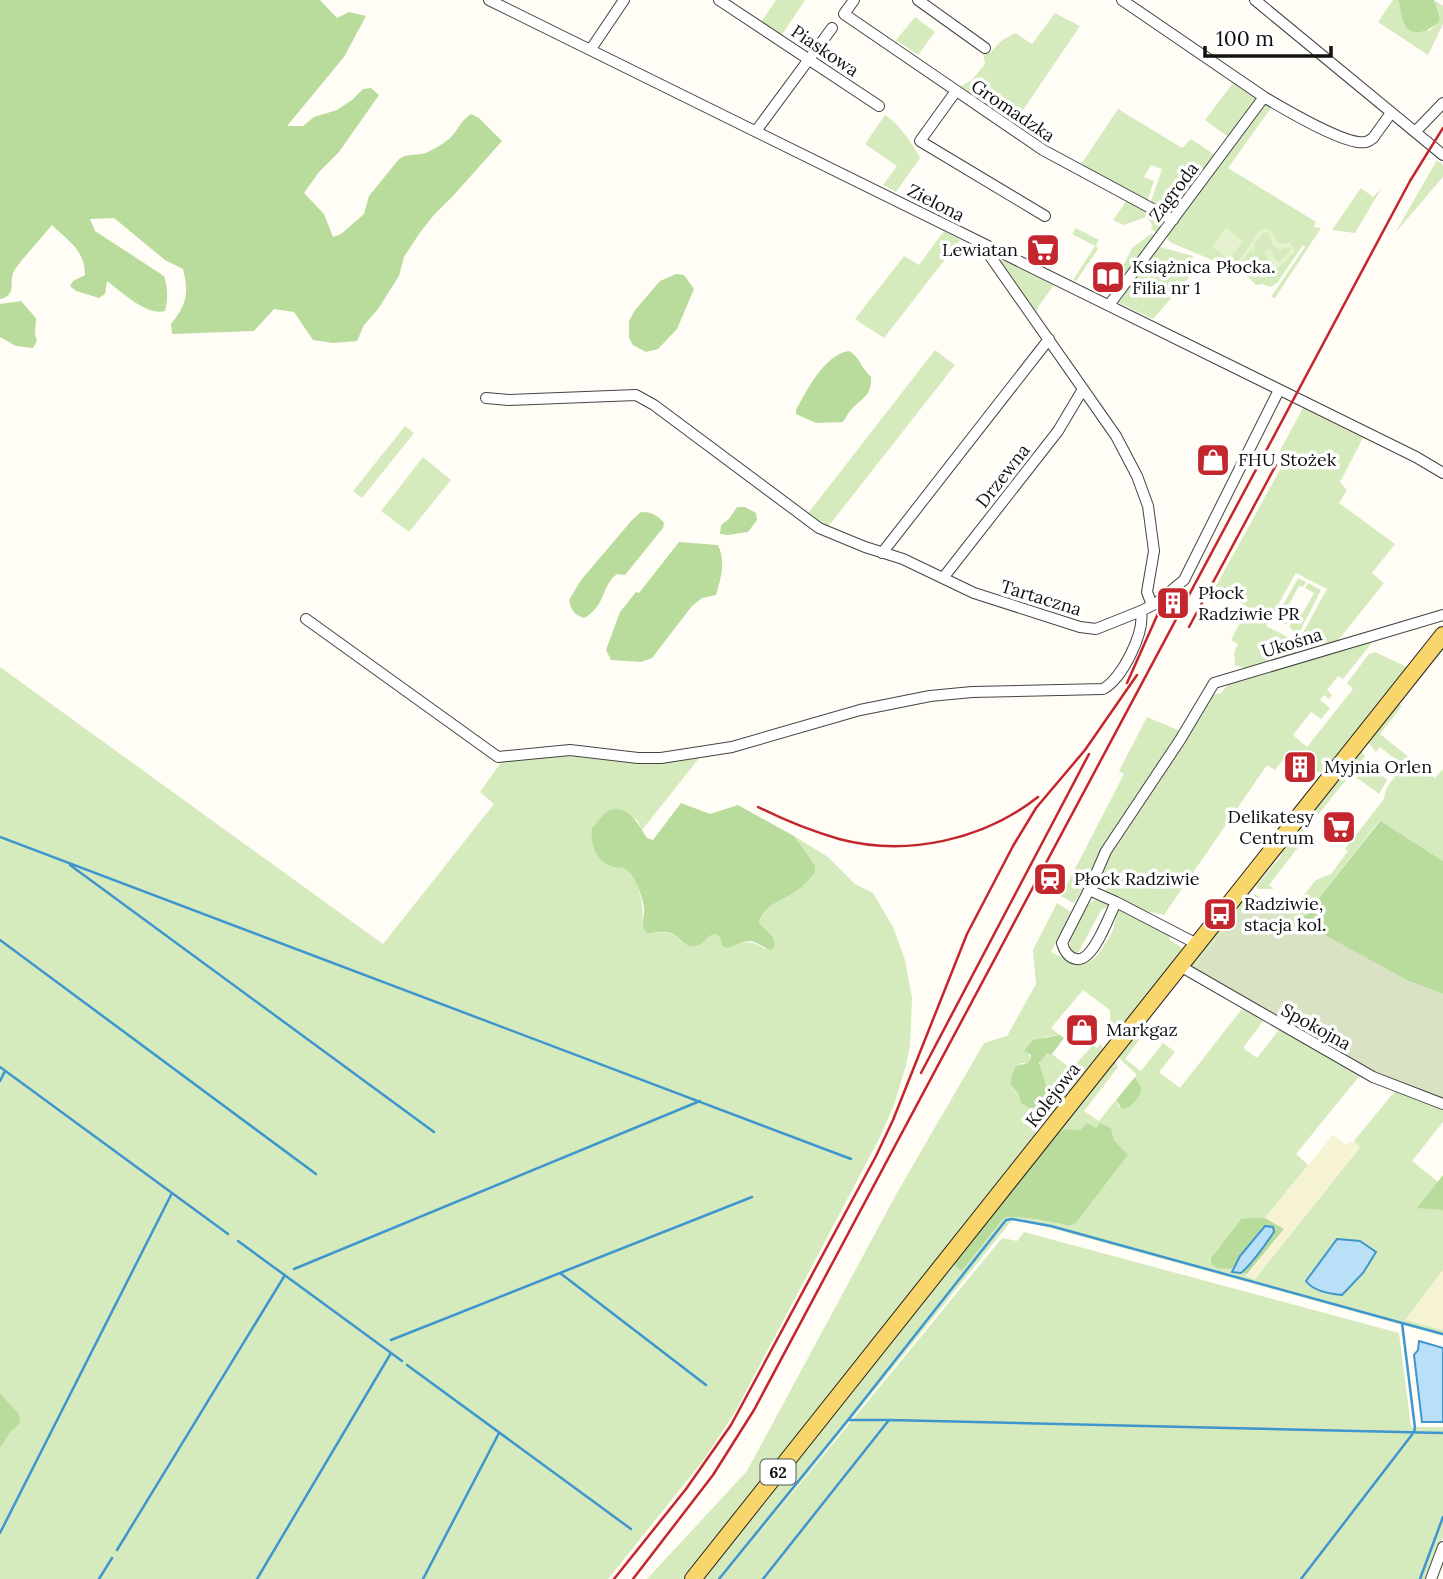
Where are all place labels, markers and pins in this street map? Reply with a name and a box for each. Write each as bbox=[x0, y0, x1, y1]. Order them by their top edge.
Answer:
supermarket icon: Lewiatan bbox=[1024, 231, 1062, 269]
place label: Lewiatan bbox=[942, 238, 1018, 261]
place label: Książnica Płocka. Filia nr 1 bbox=[1132, 255, 1275, 299]
library icon: Książnica Płocka. Filia nr 1 bbox=[1089, 258, 1127, 296]
shop icon: FHU Stożek bbox=[1194, 441, 1232, 479]
place label: FHU Stożek bbox=[1238, 448, 1337, 471]
place label: Płock Radziwie PR bbox=[1198, 581, 1300, 625]
building icon: Płock Radziwie PR bbox=[1154, 584, 1192, 622]
building icon: Myjnia Orlen bbox=[1281, 748, 1319, 786]
place label: Myjnia Orlen bbox=[1324, 755, 1432, 778]
place label: Delikatesy Centrum bbox=[1227, 805, 1314, 849]
supermarket icon: Delikatesy Centrum bbox=[1320, 808, 1358, 846]
station icon: Płock Radziwie bbox=[1031, 860, 1069, 898]
place label: Płock Radziwie bbox=[1074, 867, 1200, 890]
place label: Radziwie, stacja kol. bbox=[1244, 892, 1326, 936]
bus stop icon: Radziwie, stacja kol. bbox=[1201, 895, 1239, 933]
shop icon: Markgaz bbox=[1063, 1011, 1101, 1049]
place label: Markgaz bbox=[1106, 1018, 1178, 1041]

